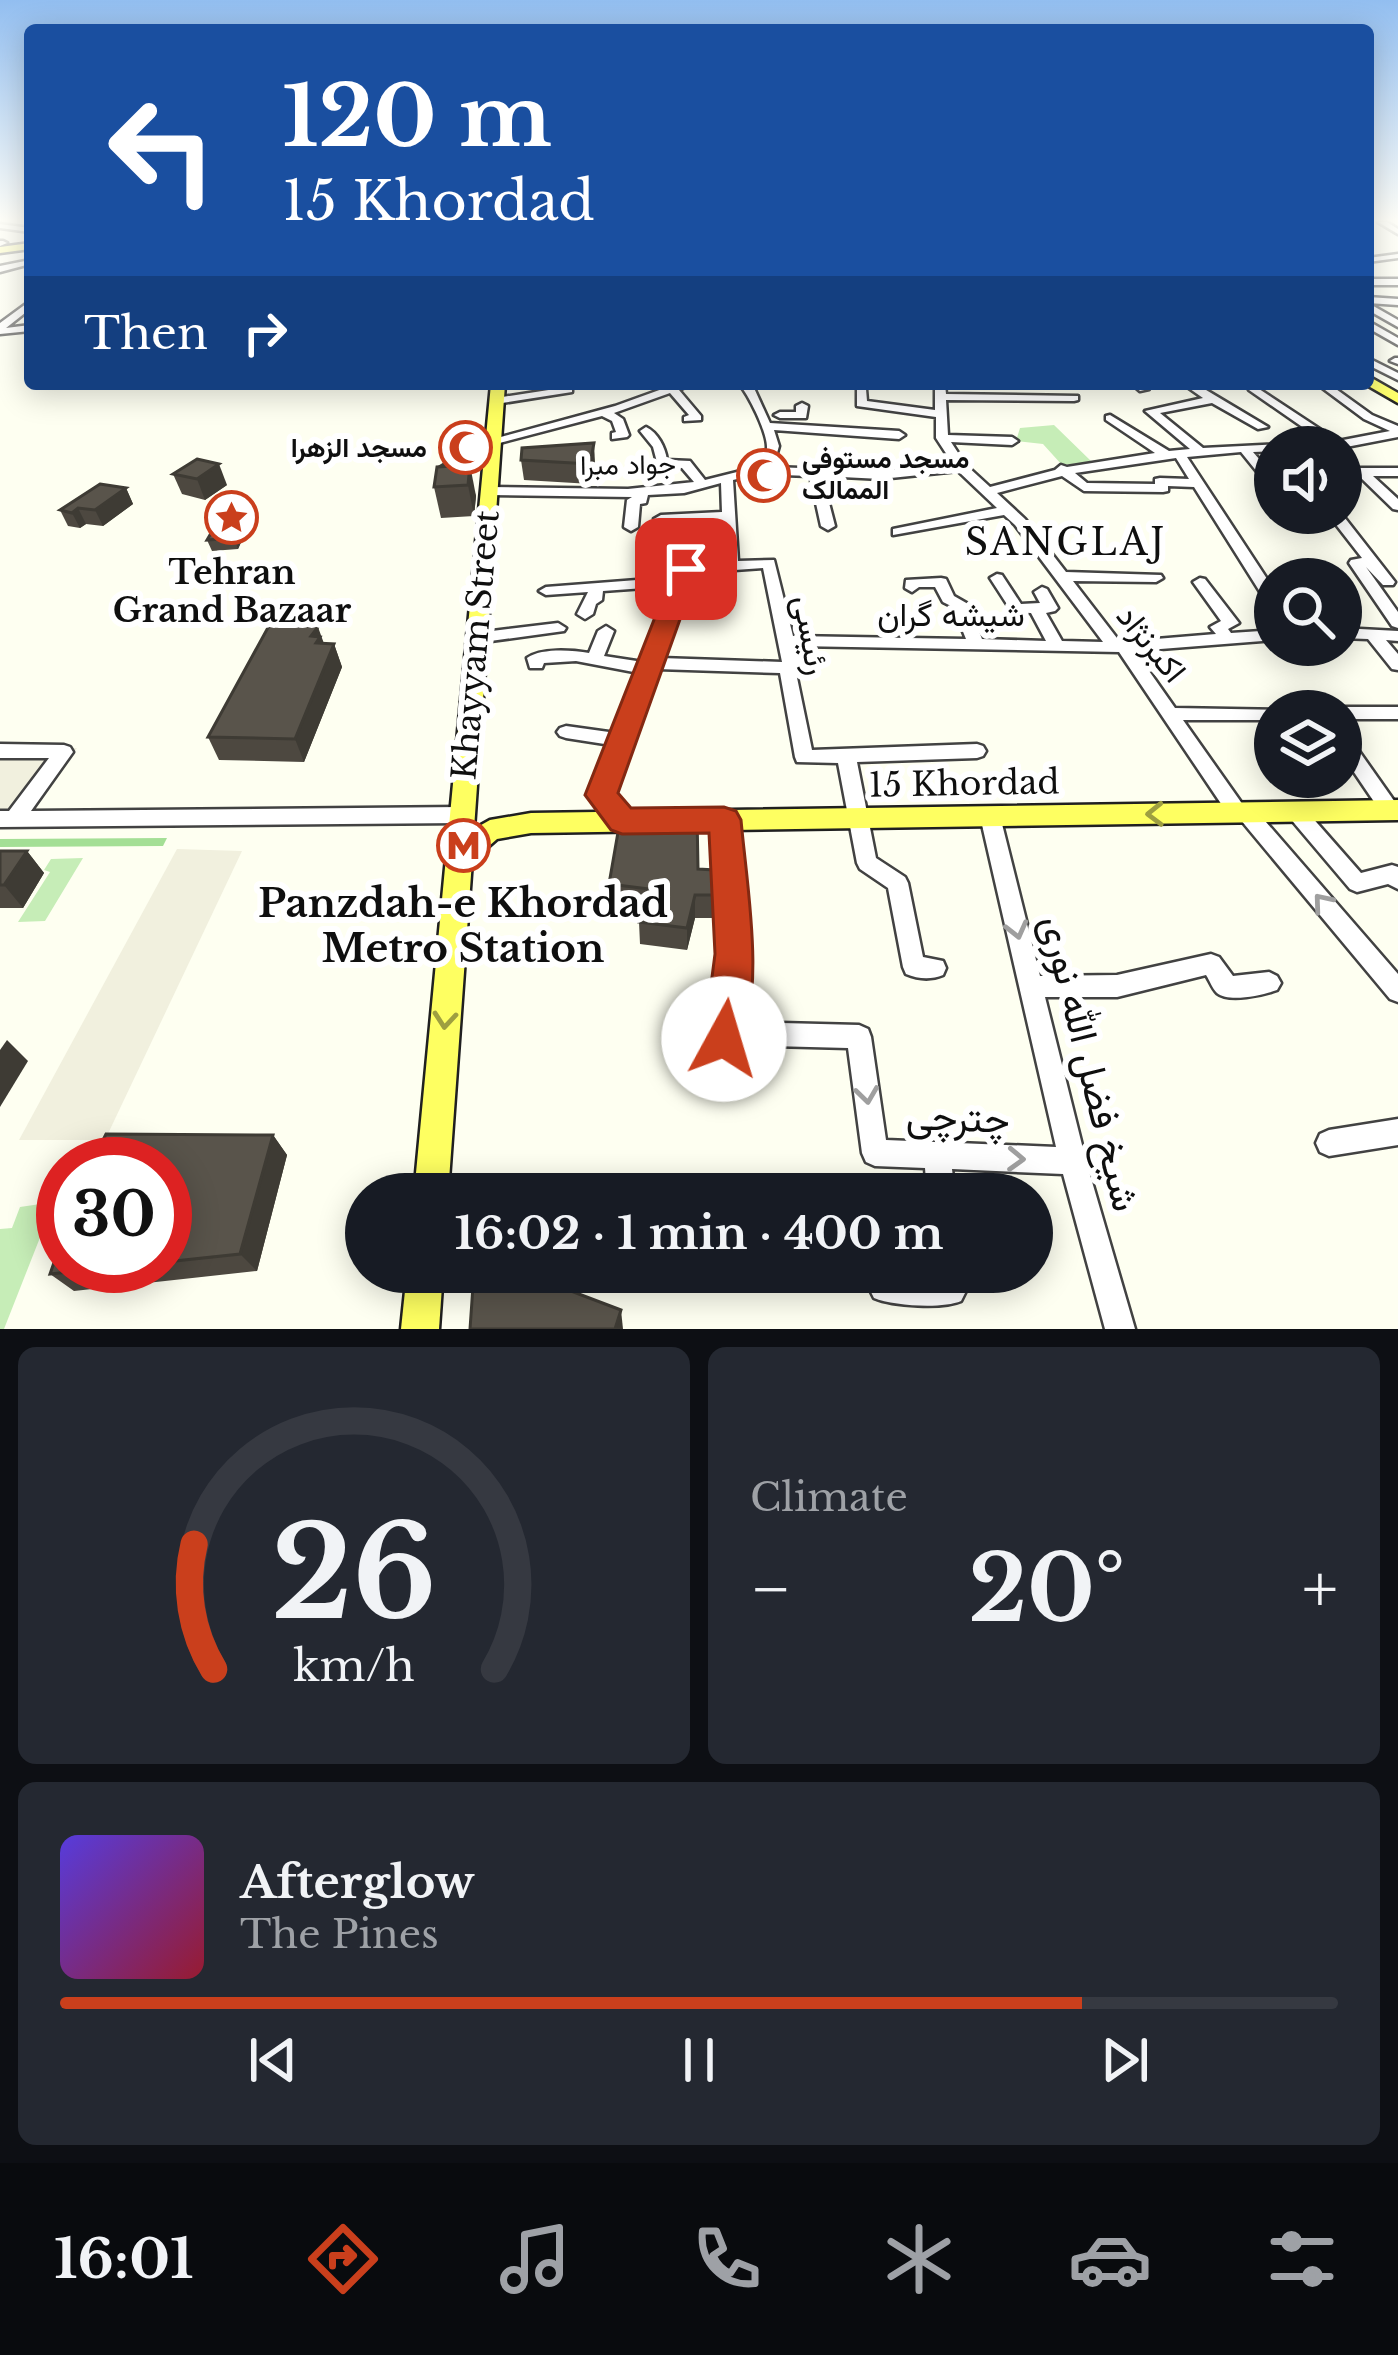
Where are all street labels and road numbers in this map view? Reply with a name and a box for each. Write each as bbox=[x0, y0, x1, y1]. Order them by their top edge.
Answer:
street label: جواد مبرا bbox=[580, 447, 676, 483]
street label: Khayyam Street bbox=[443, 508, 508, 781]
street label: رئیسی bbox=[784, 592, 839, 678]
street label: شیشه گران bbox=[877, 594, 1025, 635]
street label: اکبرنژاد bbox=[1108, 596, 1195, 691]
street label: 15 Khordad bbox=[868, 761, 1060, 806]
street label: شیخ فضل الله نوری bbox=[1027, 910, 1151, 1217]
street label: چترچی bbox=[905, 1091, 1011, 1146]

